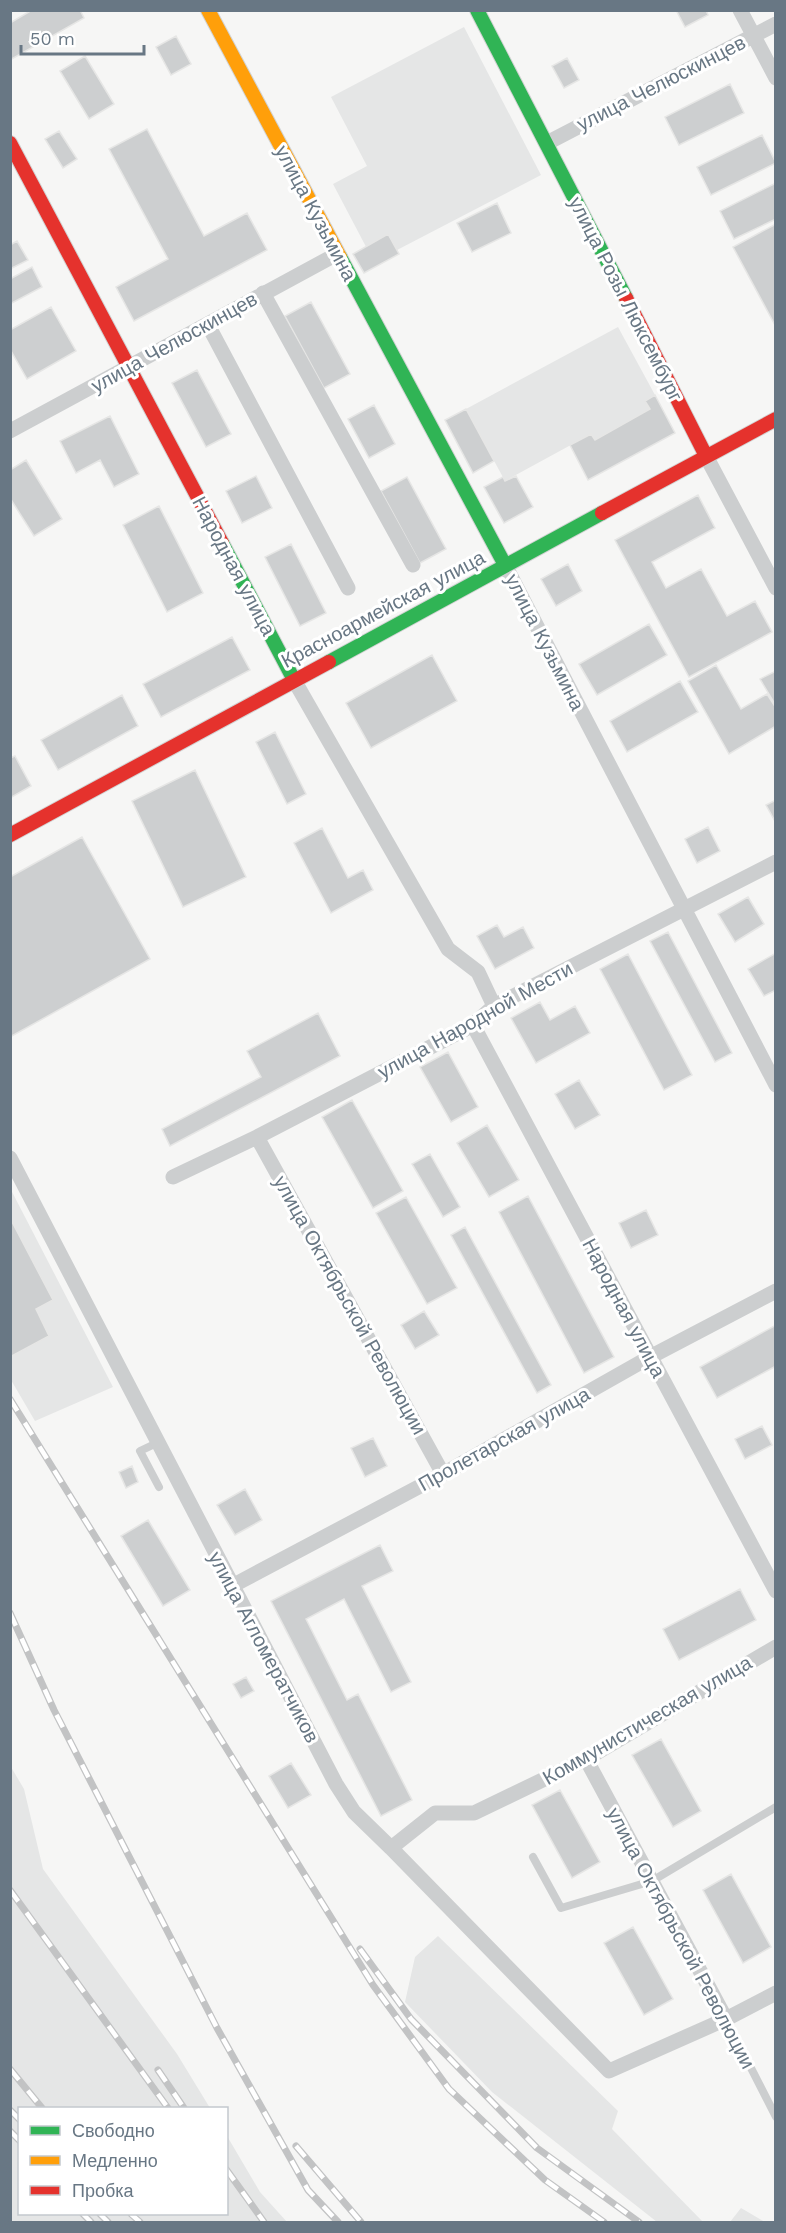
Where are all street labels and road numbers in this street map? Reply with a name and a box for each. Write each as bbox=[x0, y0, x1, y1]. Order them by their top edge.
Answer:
street label: улица Челюскинцев bbox=[573, 30, 749, 136]
street label: улица Кузьмина bbox=[270, 141, 362, 286]
street label: улица Розы Люксембург bbox=[564, 193, 688, 405]
street label: улица Челюскинцев bbox=[87, 286, 261, 398]
street label: Народная улица bbox=[187, 492, 281, 640]
street label: Красноармейская улица bbox=[277, 545, 490, 673]
street label: улица Кузьмина bbox=[500, 570, 590, 715]
street label: улица Народной Мести bbox=[373, 956, 577, 1084]
street label: улица Октябрьской Революции bbox=[269, 1171, 431, 1439]
street label: Народная улица bbox=[577, 1234, 671, 1382]
street label: Пролетарская улица bbox=[414, 1381, 595, 1496]
street label: улица Агломератчиков bbox=[203, 1547, 325, 1747]
street label: Коммунистическая улица bbox=[538, 1650, 757, 1790]
street label: улица Октябрьской Революции bbox=[602, 1803, 760, 2073]

